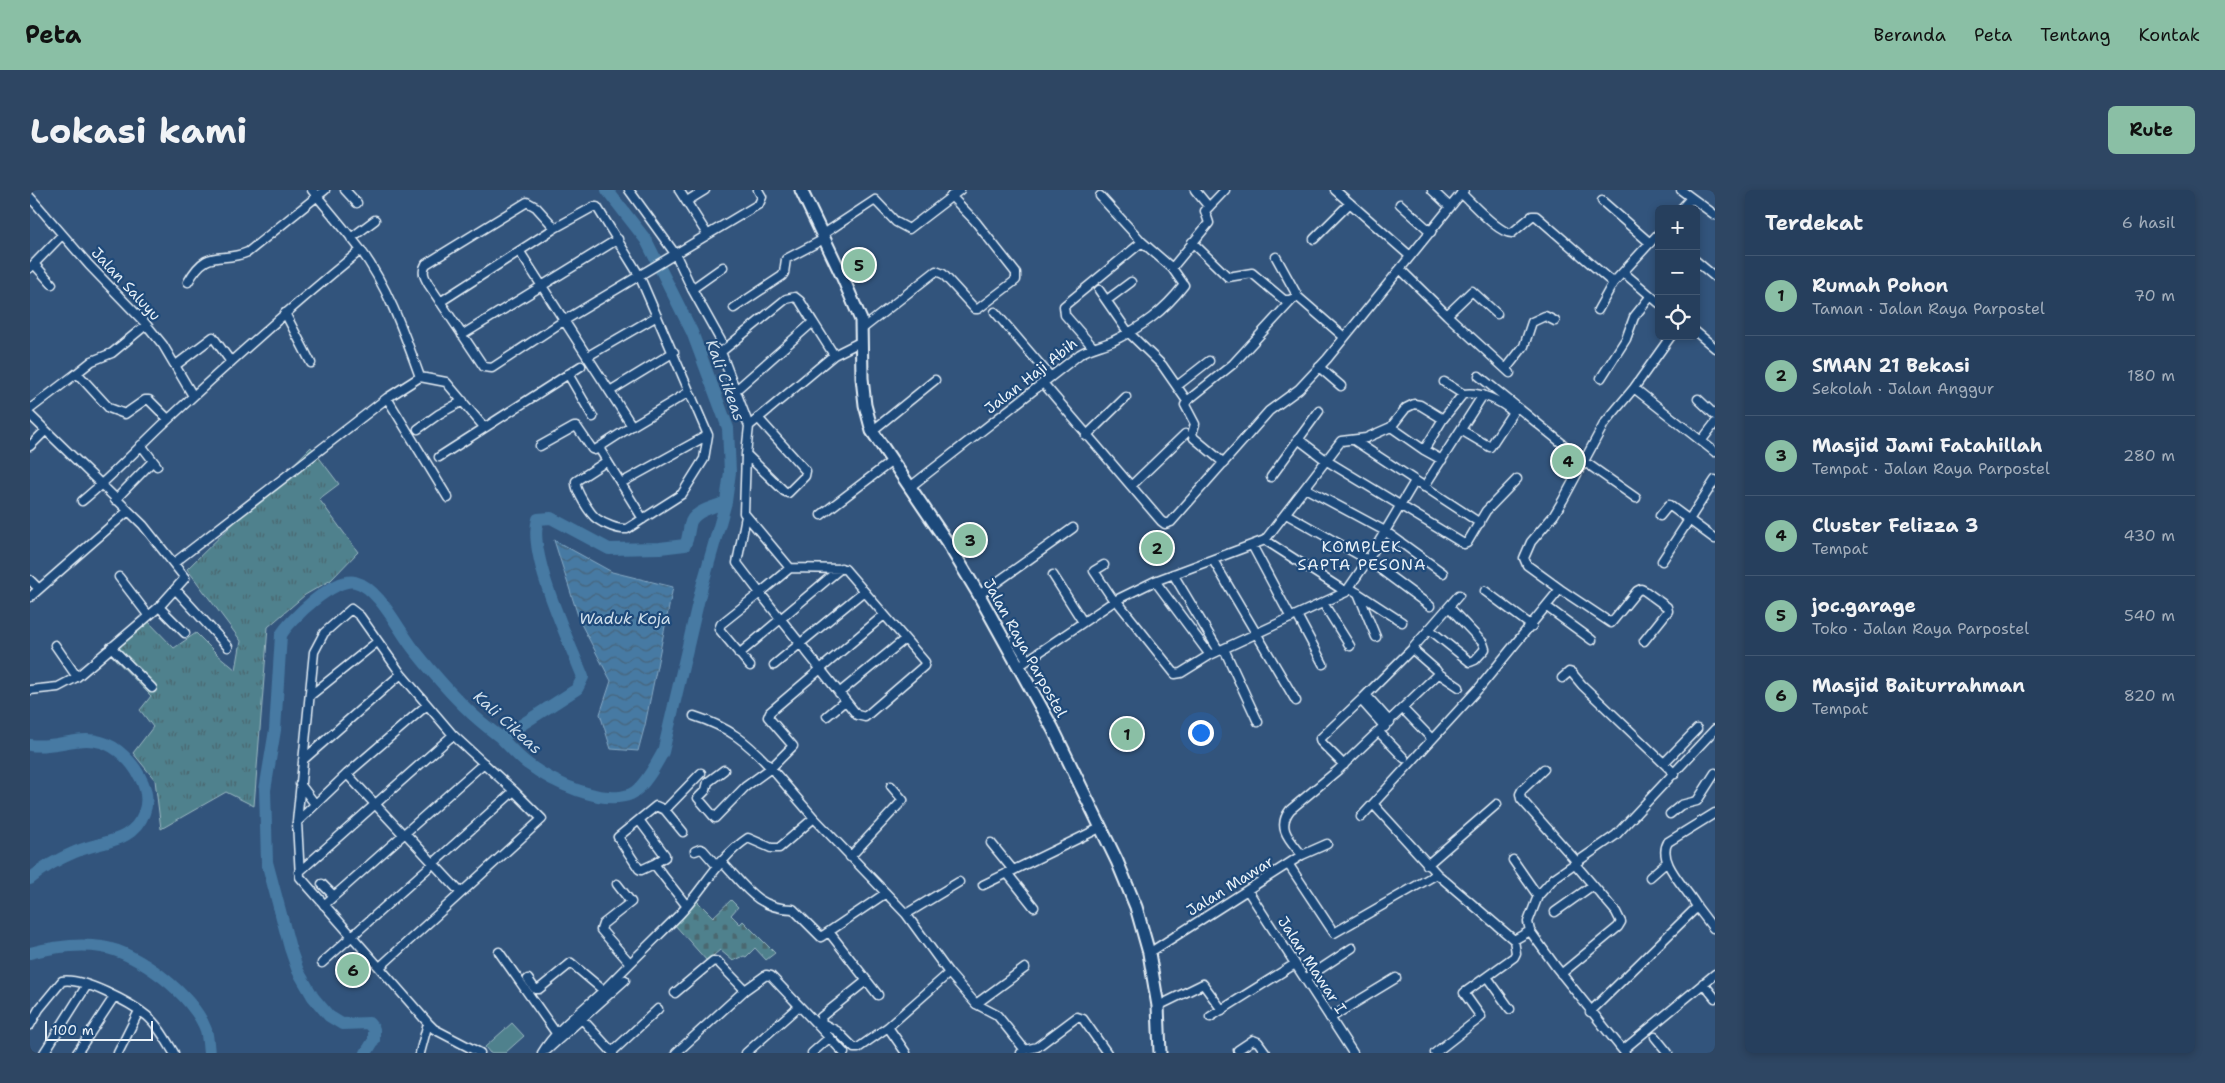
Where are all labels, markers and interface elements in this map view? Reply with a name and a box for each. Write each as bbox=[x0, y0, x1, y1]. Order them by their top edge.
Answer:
text: Peta bbox=[25, 19, 81, 51]
text: Beranda bbox=[1874, 23, 1946, 47]
text: Peta bbox=[1974, 23, 2012, 47]
text: Tentang bbox=[2040, 23, 2111, 47]
text: Kontak bbox=[2139, 23, 2200, 47]
button: Rute bbox=[2108, 106, 2195, 154]
text: Lokasi kami bbox=[30, 107, 247, 154]
map controls bbox=[1655, 205, 1700, 340]
button: + bbox=[1655, 205, 1700, 250]
text: Terdekat bbox=[1765, 209, 1863, 237]
text: 6 hasil bbox=[2122, 212, 2175, 233]
street label: Jalan Saluyu bbox=[87, 243, 165, 325]
pin: 5 bbox=[843, 246, 875, 284]
button: − bbox=[1655, 250, 1700, 295]
text: Rumah Pohon bbox=[1812, 273, 1948, 298]
text: 1 bbox=[1777, 285, 1785, 306]
text: 70 m bbox=[2134, 285, 2175, 306]
button: locate bbox=[1655, 295, 1700, 340]
text: Taman · Jalan Raya Parpostel bbox=[1812, 298, 2045, 319]
street label: Jalan Haji Abih bbox=[981, 333, 1081, 419]
water label: Kali Cikeas bbox=[701, 337, 750, 424]
text: SMAN 21 Bekasi bbox=[1812, 353, 1970, 378]
text: 2 bbox=[1775, 365, 1787, 386]
text: 180 m bbox=[2127, 365, 2175, 386]
text: Sekolah · Jalan Anggur bbox=[1812, 378, 1994, 399]
text: Masjid Jami Fatahillah bbox=[1812, 433, 2042, 458]
pin: 4 bbox=[1552, 442, 1584, 480]
text: 3 bbox=[1775, 445, 1787, 466]
text: 280 m bbox=[2123, 445, 2175, 466]
text: Tempat · Jalan Raya Parpostel bbox=[1812, 458, 2050, 479]
text: Cluster Felizza 3 bbox=[1812, 513, 1978, 538]
pin: 3 bbox=[954, 521, 986, 559]
text: 4 bbox=[1775, 525, 1787, 546]
text: 430 m bbox=[2124, 525, 2175, 546]
pin: 2 bbox=[1141, 529, 1173, 567]
district label: KOMPLEK SAPTA PESONA bbox=[1297, 536, 1427, 575]
text: Tempat bbox=[1812, 538, 1868, 559]
street label: Jalan Raya Parpostel bbox=[979, 575, 1072, 721]
text: joc.garage bbox=[1812, 593, 1916, 618]
text: 5 bbox=[1776, 605, 1786, 626]
text: 540 m bbox=[2124, 605, 2175, 626]
water label: Waduk Koja bbox=[579, 608, 671, 629]
text: Toko · Jalan Raya Parpostel bbox=[1812, 618, 2029, 639]
text: Masjid Baiturrahman bbox=[1812, 673, 2025, 698]
text: 6 bbox=[1775, 685, 1787, 706]
text: 820 m bbox=[2124, 685, 2175, 706]
water label: Kali Cikeas bbox=[469, 686, 546, 759]
text: Tempat bbox=[1812, 698, 1868, 719]
pin: 1 bbox=[1111, 715, 1143, 753]
your location bbox=[1188, 720, 1214, 746]
street label: Jalan Mawar bbox=[1183, 851, 1277, 921]
street label: Jalan Mawar I bbox=[1273, 913, 1351, 1017]
pin: 6 bbox=[337, 951, 369, 989]
scale bar bbox=[45, 1018, 152, 1041]
text: 100 m bbox=[52, 1021, 94, 1039]

